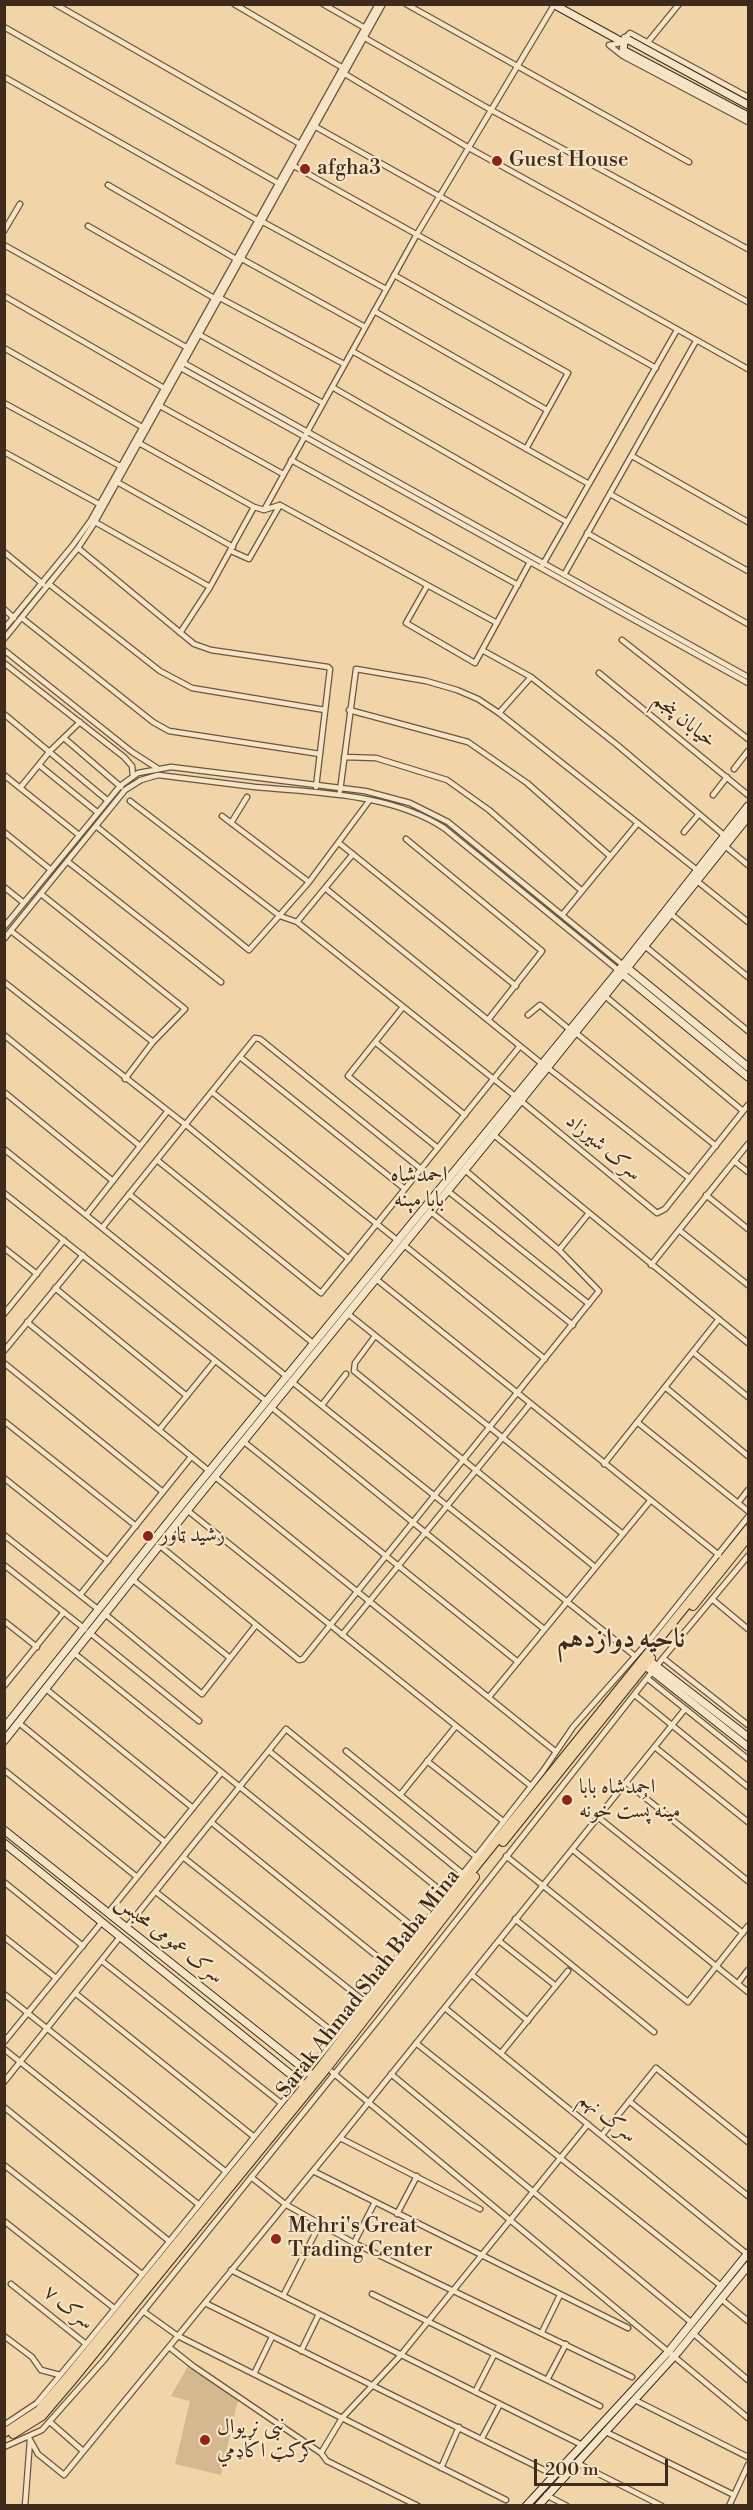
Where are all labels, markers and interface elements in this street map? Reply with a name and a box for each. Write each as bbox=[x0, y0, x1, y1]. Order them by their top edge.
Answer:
place label: Guest House bbox=[509, 148, 629, 174]
marker: Guest House bbox=[490, 154, 504, 168]
place label: afgha3 bbox=[317, 156, 381, 182]
marker: afgha3 bbox=[298, 162, 312, 176]
street label: خیابان پنجم bbox=[647, 688, 721, 754]
street label: سرک شیرزاد bbox=[560, 1109, 646, 1187]
district label: احمدشاه بابا مېنه bbox=[391, 1163, 447, 1214]
place label: رشید ټاور bbox=[160, 1523, 225, 1549]
marker: رشید ټاور bbox=[141, 1529, 155, 1543]
district label: ناحیه دوازدهم bbox=[557, 1625, 685, 1657]
place label: احمدشاه بابا مینه پُست خونه bbox=[579, 1775, 680, 1825]
marker: احمدشاه بابا مینه پُست خونه bbox=[560, 1793, 574, 1807]
street label: Sarak Ahmad Shah Baba Mina bbox=[272, 1865, 466, 2103]
street label: سرک عمومی محبس bbox=[110, 1890, 228, 1990]
street label: سرک نهم bbox=[573, 2087, 641, 2149]
place label: Mehri's Great Trading Center bbox=[288, 2214, 433, 2264]
marker: Mehri's Great Trading Center bbox=[269, 2232, 283, 2246]
street label: سرک ۷ bbox=[38, 2280, 98, 2336]
place label: نبی نړیوال کرکټ اکاډمي bbox=[217, 2415, 317, 2465]
marker: نبی نړیوال کرکټ اکاډمي bbox=[198, 2433, 212, 2447]
scale bar bbox=[537, 2447, 670, 2485]
text: 200 m bbox=[545, 2458, 599, 2481]

